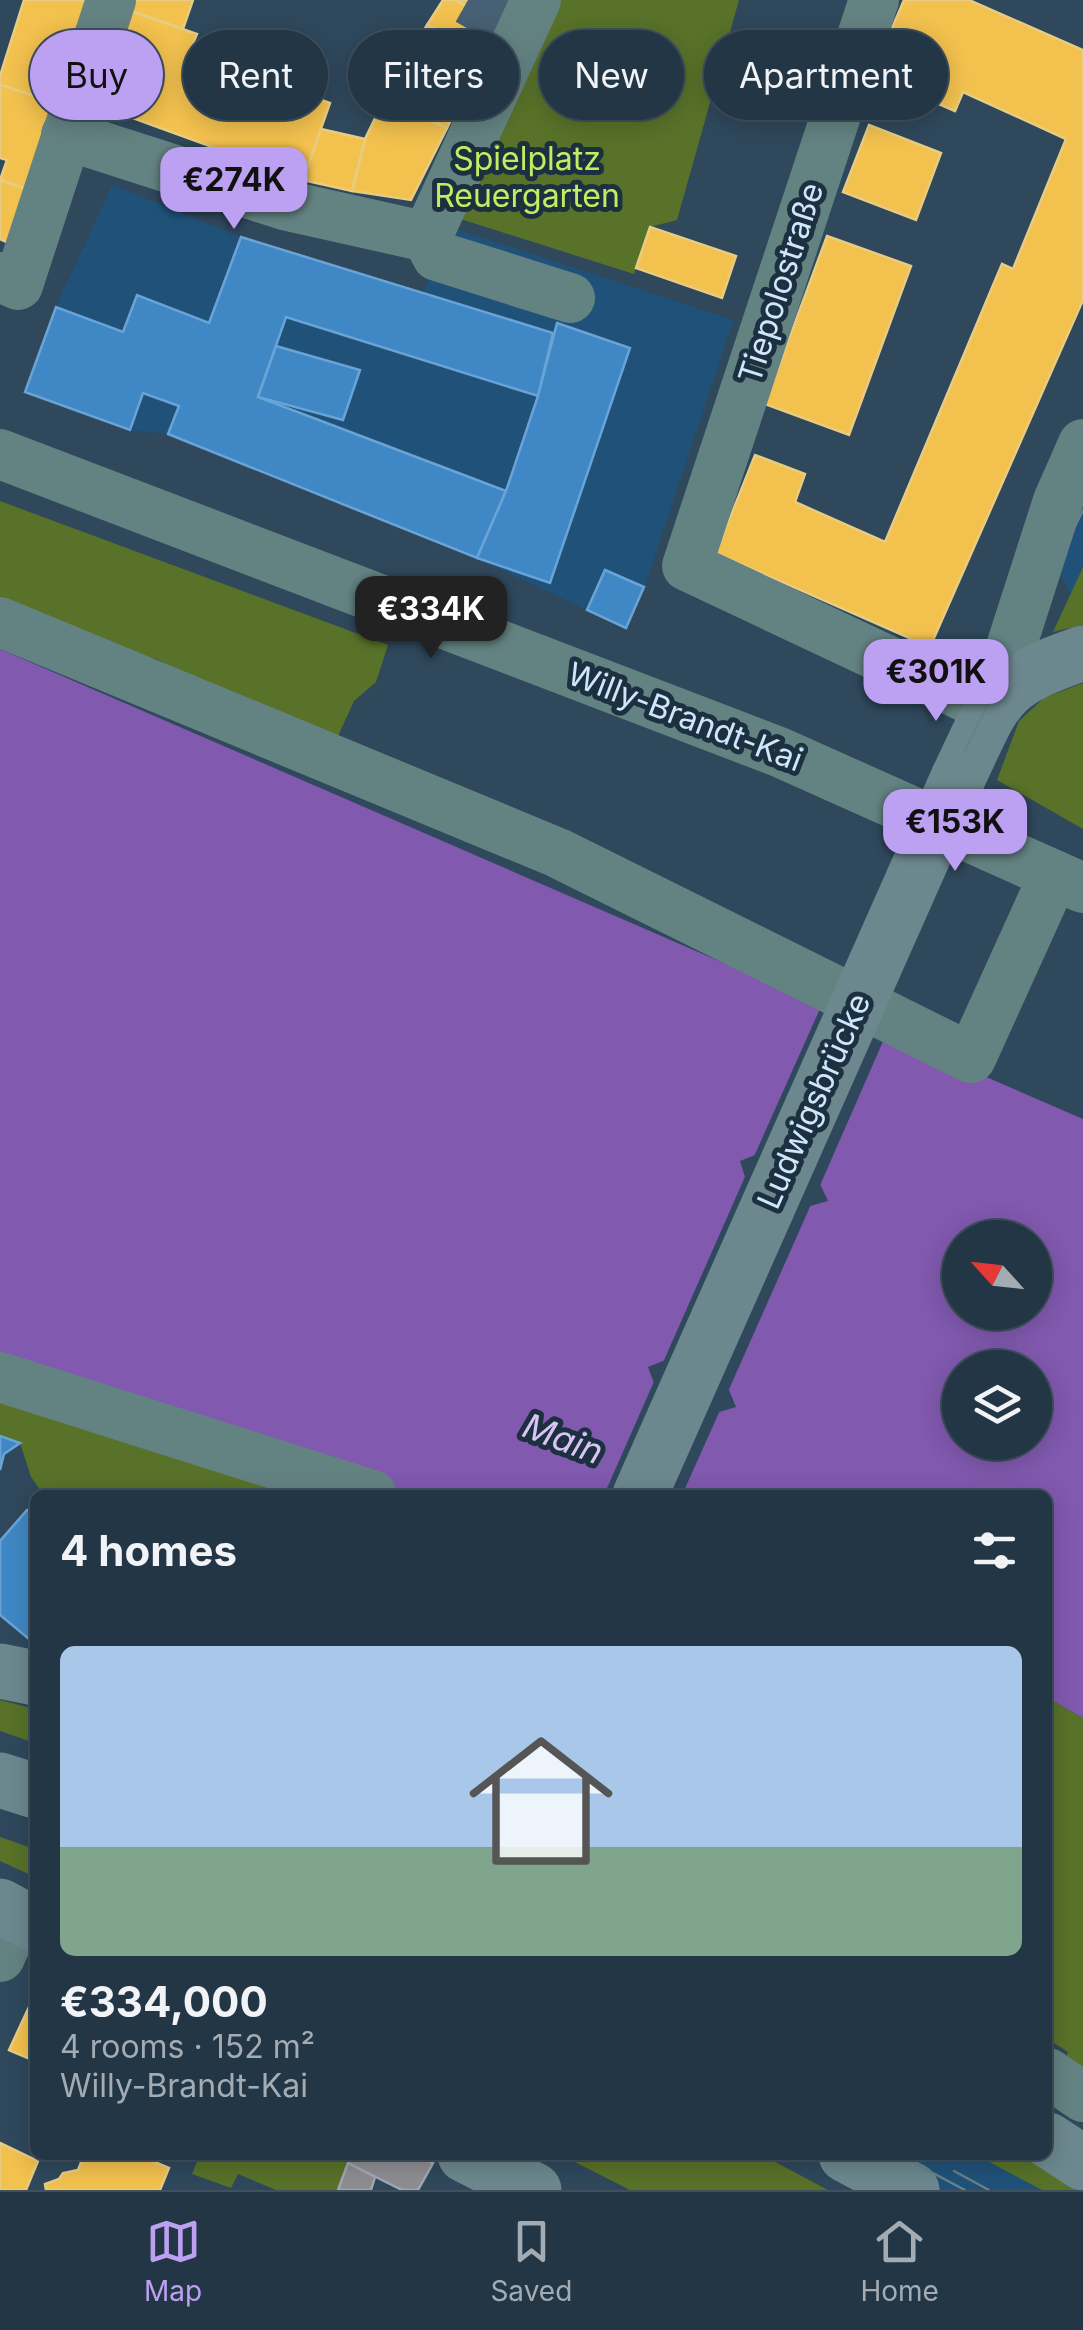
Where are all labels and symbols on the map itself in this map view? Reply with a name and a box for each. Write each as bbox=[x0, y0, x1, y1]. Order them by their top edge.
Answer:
park label: Spielplatz Reuergarten bbox=[434, 139, 620, 215]
pin: €274K bbox=[164, 147, 304, 232]
street label: Tiepolostraße bbox=[730, 178, 831, 388]
pin: €334K bbox=[361, 576, 501, 661]
pin: €301K bbox=[866, 639, 1006, 724]
street label: Willy-Brandt-Kai bbox=[562, 654, 808, 779]
pin: €153K bbox=[885, 789, 1025, 874]
street label: Ludwigsbrücke bbox=[749, 987, 878, 1214]
north arrow bbox=[942, 1220, 1052, 1330]
water label: Main bbox=[517, 1404, 609, 1472]

